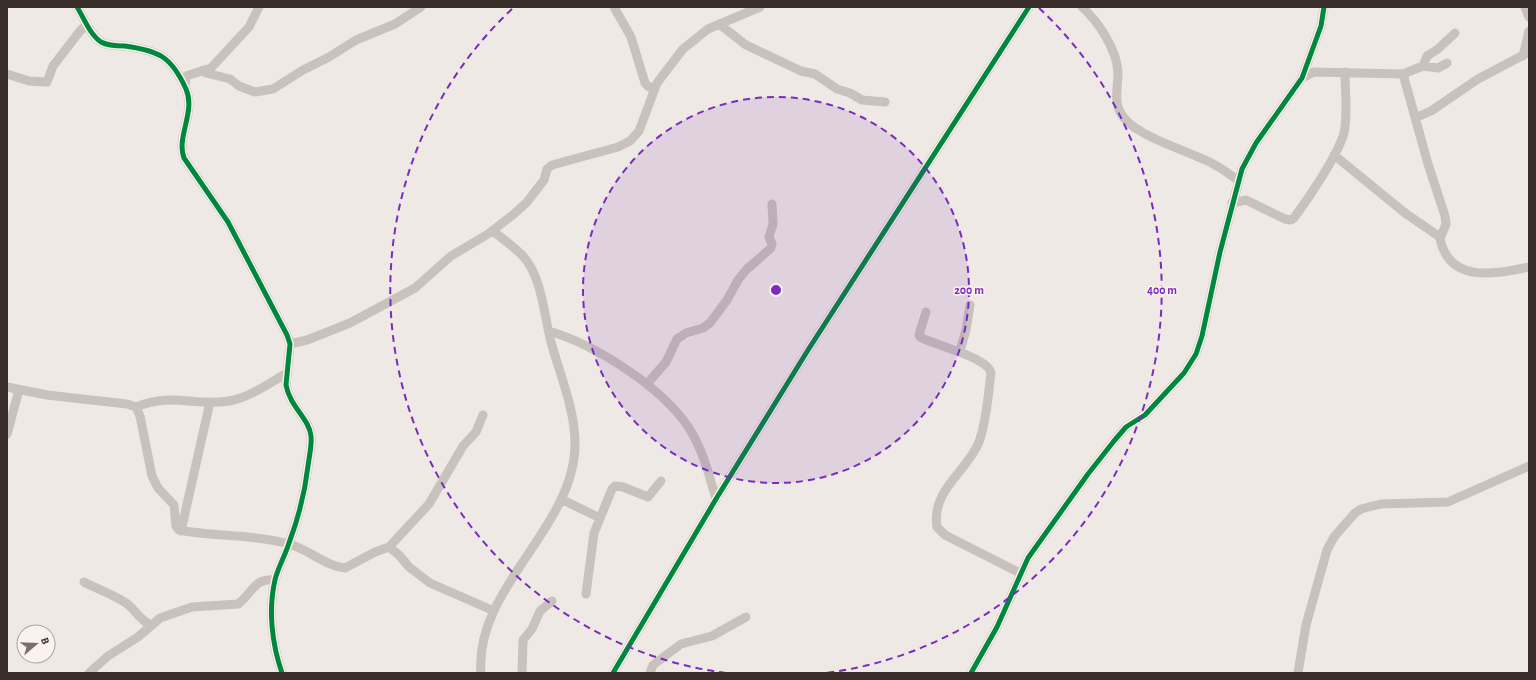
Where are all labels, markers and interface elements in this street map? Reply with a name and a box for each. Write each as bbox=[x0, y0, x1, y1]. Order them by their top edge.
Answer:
centre of rings bbox=[769, 283, 783, 297]
text: 200 m bbox=[954, 284, 984, 296]
text: 400 m bbox=[1147, 284, 1177, 296]
north arrow bbox=[16, 624, 56, 664]
text: B bbox=[39, 636, 51, 646]

